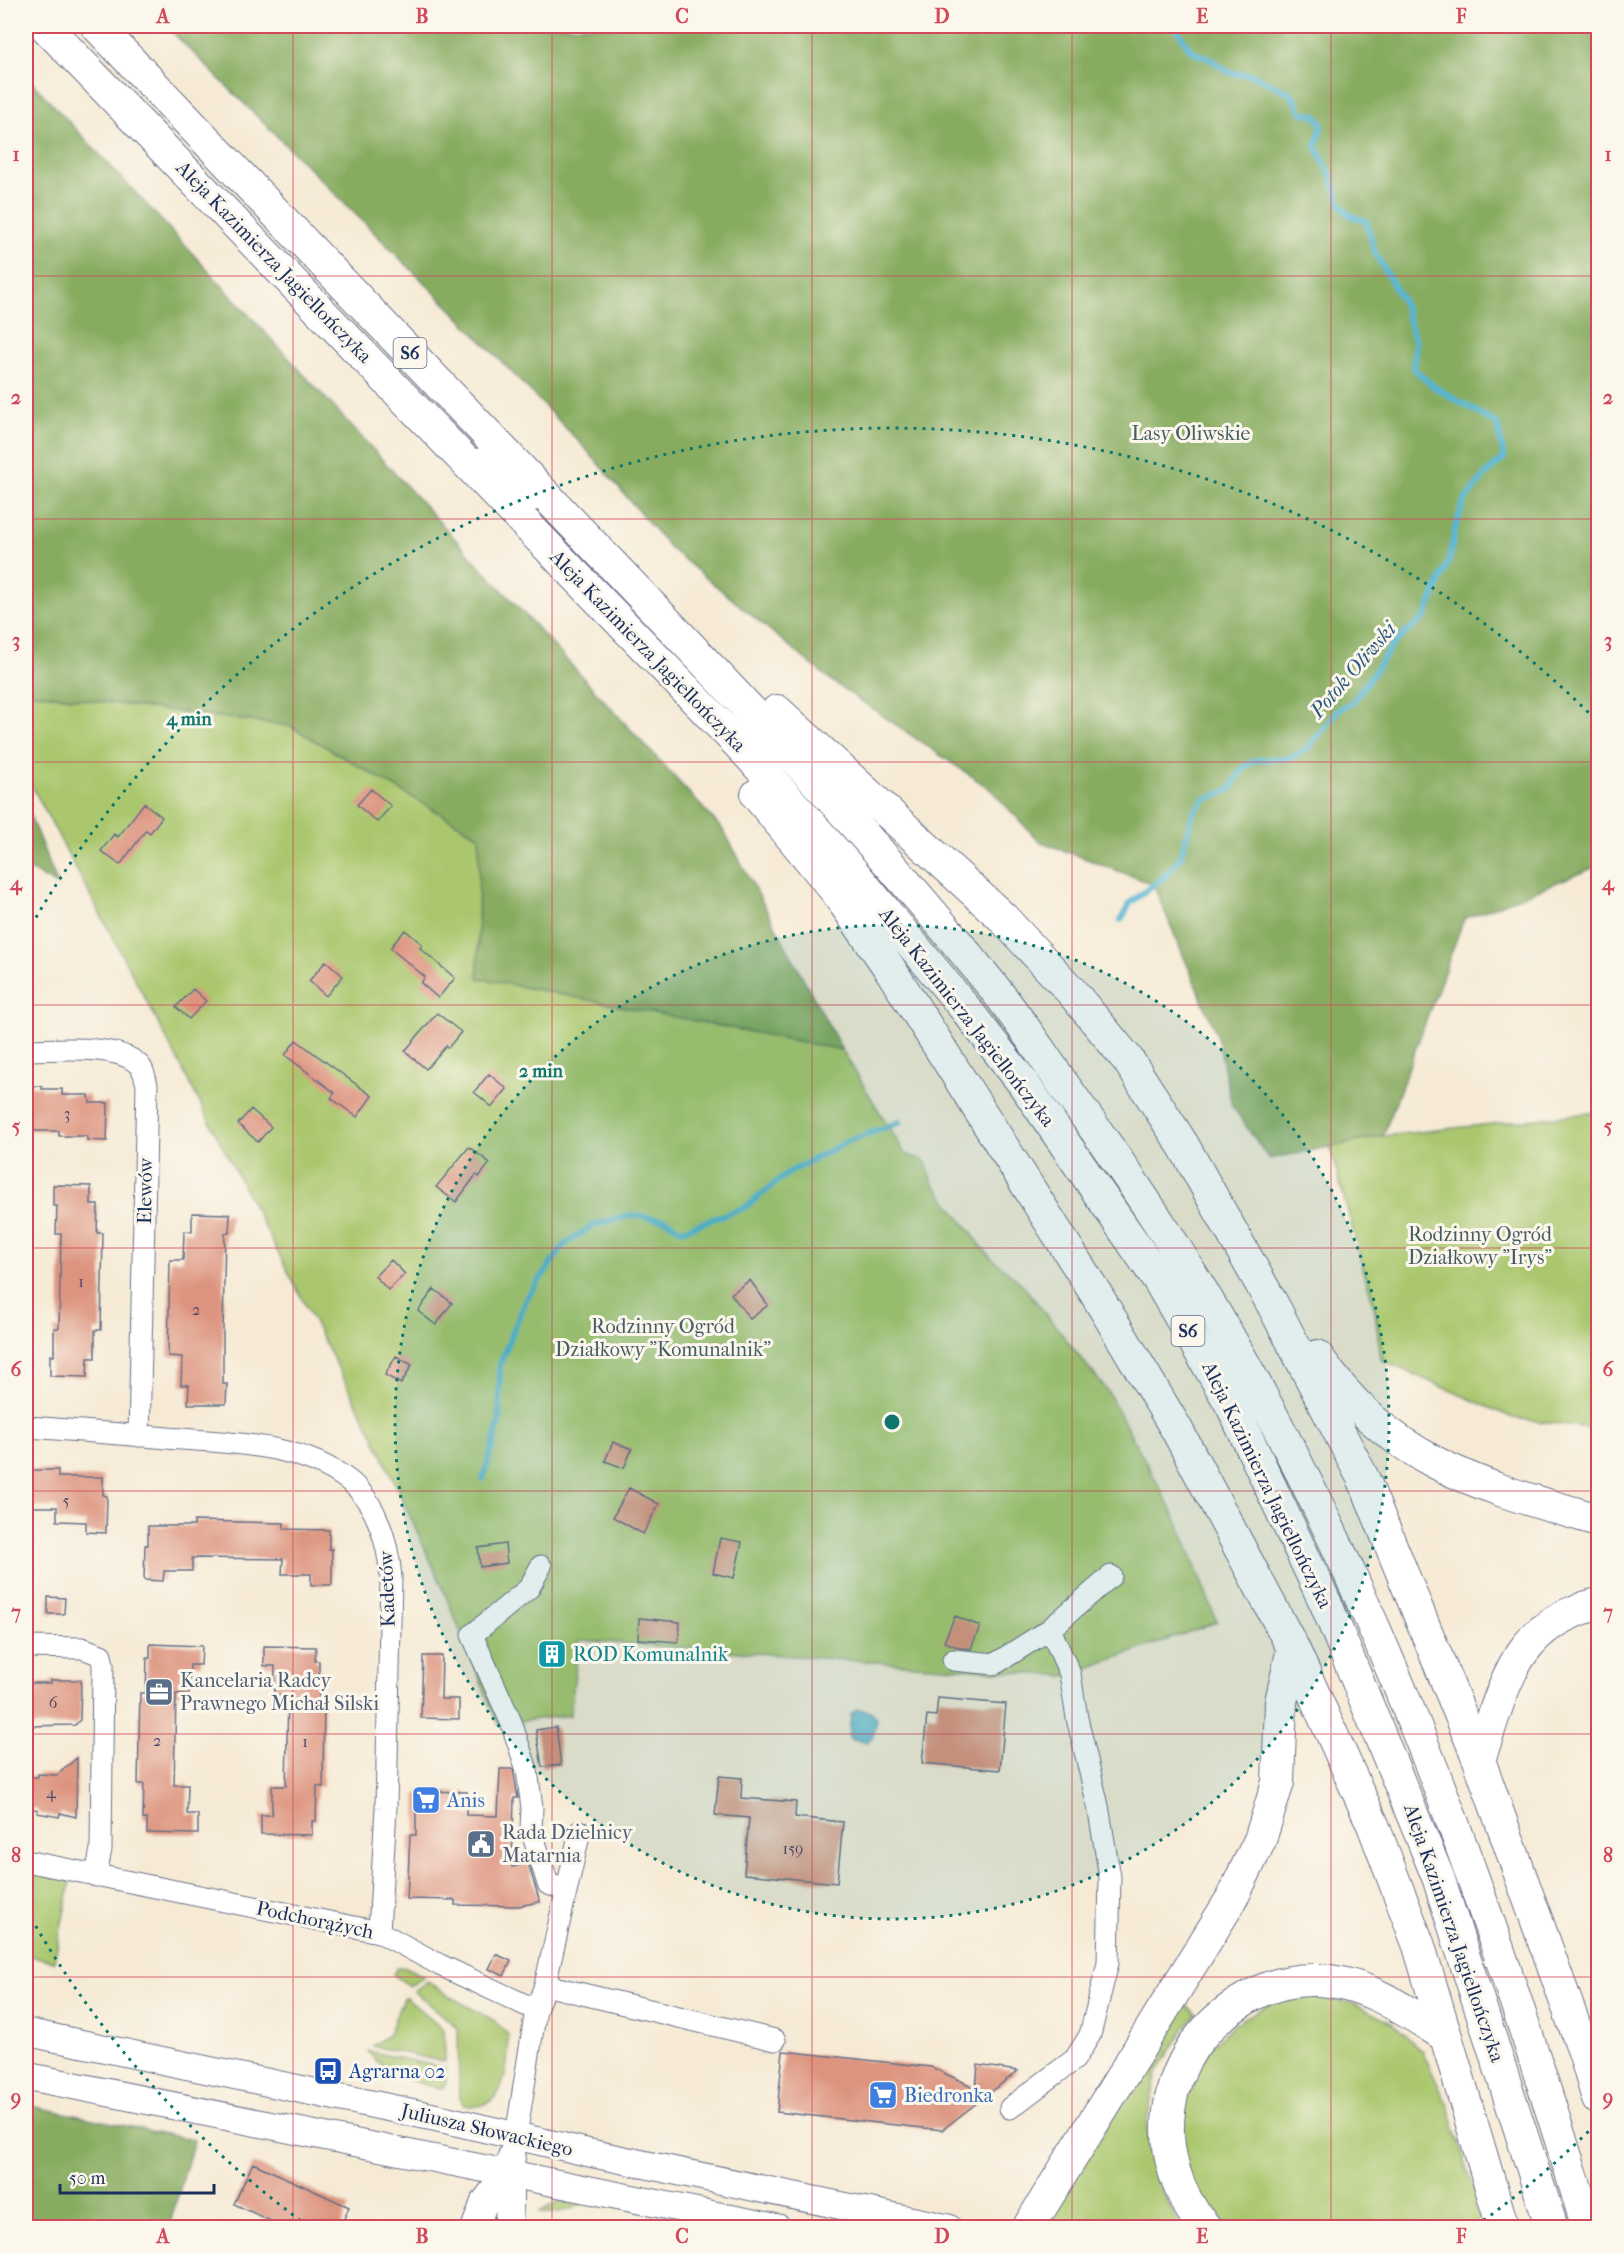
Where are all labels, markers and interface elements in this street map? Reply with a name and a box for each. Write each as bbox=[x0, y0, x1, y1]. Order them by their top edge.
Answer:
text: A bbox=[155, 5, 171, 28]
text: B bbox=[415, 5, 429, 28]
text: C bbox=[675, 5, 689, 28]
text: D bbox=[934, 5, 950, 28]
text: E bbox=[1196, 5, 1208, 28]
text: F bbox=[1455, 5, 1467, 28]
text: 1 bbox=[12, 143, 20, 166]
text: 1 bbox=[1604, 143, 1612, 166]
street label: Aleja Kazimierza Jagiellończyka bbox=[171, 156, 377, 368]
road number: S6 bbox=[394, 338, 426, 368]
text: 2 bbox=[11, 386, 21, 409]
text: 2 bbox=[1603, 386, 1613, 409]
park label: Lasy Oliwskie bbox=[1132, 422, 1251, 445]
street label: Aleja Kazimierza Jagiellończyka bbox=[545, 545, 751, 757]
water label: Potok Oliwski bbox=[1304, 616, 1402, 723]
text: 3 bbox=[12, 629, 20, 652]
text: 3 bbox=[1604, 629, 1612, 652]
text: 4 min bbox=[165, 709, 212, 730]
text: 4 bbox=[9, 872, 23, 896]
text: 4 bbox=[1601, 872, 1615, 896]
street label: Aleja Kazimierza Jagiellończyka bbox=[874, 902, 1060, 1132]
text: 2 min bbox=[519, 1061, 563, 1082]
house number: 3 bbox=[64, 1104, 70, 1123]
text: 5 bbox=[12, 1115, 21, 1138]
text: 5 bbox=[1604, 1115, 1613, 1138]
street label: Elewów bbox=[133, 1157, 157, 1224]
park label: Rodzinny Ogród Działkowy "Irys" bbox=[1408, 1223, 1553, 1269]
house number: 1 bbox=[78, 1272, 84, 1291]
house number: 2 bbox=[192, 1300, 200, 1319]
park label: Rodzinny Ogród Działkowy "Komunalnik" bbox=[555, 1315, 771, 1361]
road number: S6 bbox=[1172, 1316, 1204, 1346]
street label: Aleja Kazimierza Jagiellończyka bbox=[1197, 1357, 1337, 1613]
text: 6 bbox=[11, 1358, 23, 1381]
text: 6 bbox=[1603, 1358, 1615, 1381]
centre of rings bbox=[882, 1412, 902, 1432]
house number: 5 bbox=[63, 1491, 70, 1510]
street label: Kadetów bbox=[374, 1549, 400, 1628]
text: 7 bbox=[10, 1601, 21, 1624]
text: 7 bbox=[1602, 1601, 1613, 1624]
building icon: ROD Komunalnik bbox=[536, 1638, 568, 1670]
place label: ROD Komunalnik bbox=[573, 1643, 729, 1666]
place label: Kancelaria Radcy Prawnego Michał Silski bbox=[180, 1669, 379, 1715]
office icon: Kancelaria Radcy Prawnego Michał Silski bbox=[143, 1676, 175, 1708]
house number: 6 bbox=[49, 1693, 58, 1712]
house number: 2 bbox=[153, 1731, 161, 1750]
house number: 1 bbox=[302, 1732, 308, 1751]
house number: 4 bbox=[46, 1783, 56, 1802]
supermarket icon: Anis bbox=[410, 1784, 442, 1816]
place label: Anis bbox=[446, 1789, 485, 1812]
street label: Aleja Kazimierza Jagiellończyka bbox=[1399, 1800, 1509, 2066]
place label: Rada Dzielnicy Matarnia bbox=[502, 1821, 634, 1867]
public building icon: Rada Dzielnicy Matarnia bbox=[465, 1828, 497, 1860]
house number: 159 bbox=[783, 1839, 803, 1858]
text: 8 bbox=[11, 1844, 21, 1867]
text: 8 bbox=[1603, 1844, 1613, 1867]
street label: Podchorążych bbox=[254, 1896, 377, 1944]
bus stop icon: Agrarna 02 bbox=[312, 2055, 344, 2087]
place label: Agrarna 02 bbox=[348, 2060, 446, 2083]
supermarket icon: Biedronka bbox=[867, 2079, 899, 2111]
place label: Biedronka bbox=[904, 2084, 994, 2107]
text: 9 bbox=[10, 2087, 21, 2110]
text: 9 bbox=[1602, 2087, 1613, 2110]
street label: Juliusza Słowackiego bbox=[397, 2099, 575, 2161]
scale bar bbox=[60, 2157, 214, 2195]
text: 50 m bbox=[69, 2168, 106, 2189]
text: A bbox=[155, 2225, 171, 2248]
text: B bbox=[415, 2225, 429, 2248]
text: C bbox=[675, 2225, 689, 2248]
text: D bbox=[934, 2225, 950, 2248]
text: E bbox=[1196, 2225, 1208, 2248]
text: F bbox=[1455, 2225, 1467, 2248]

